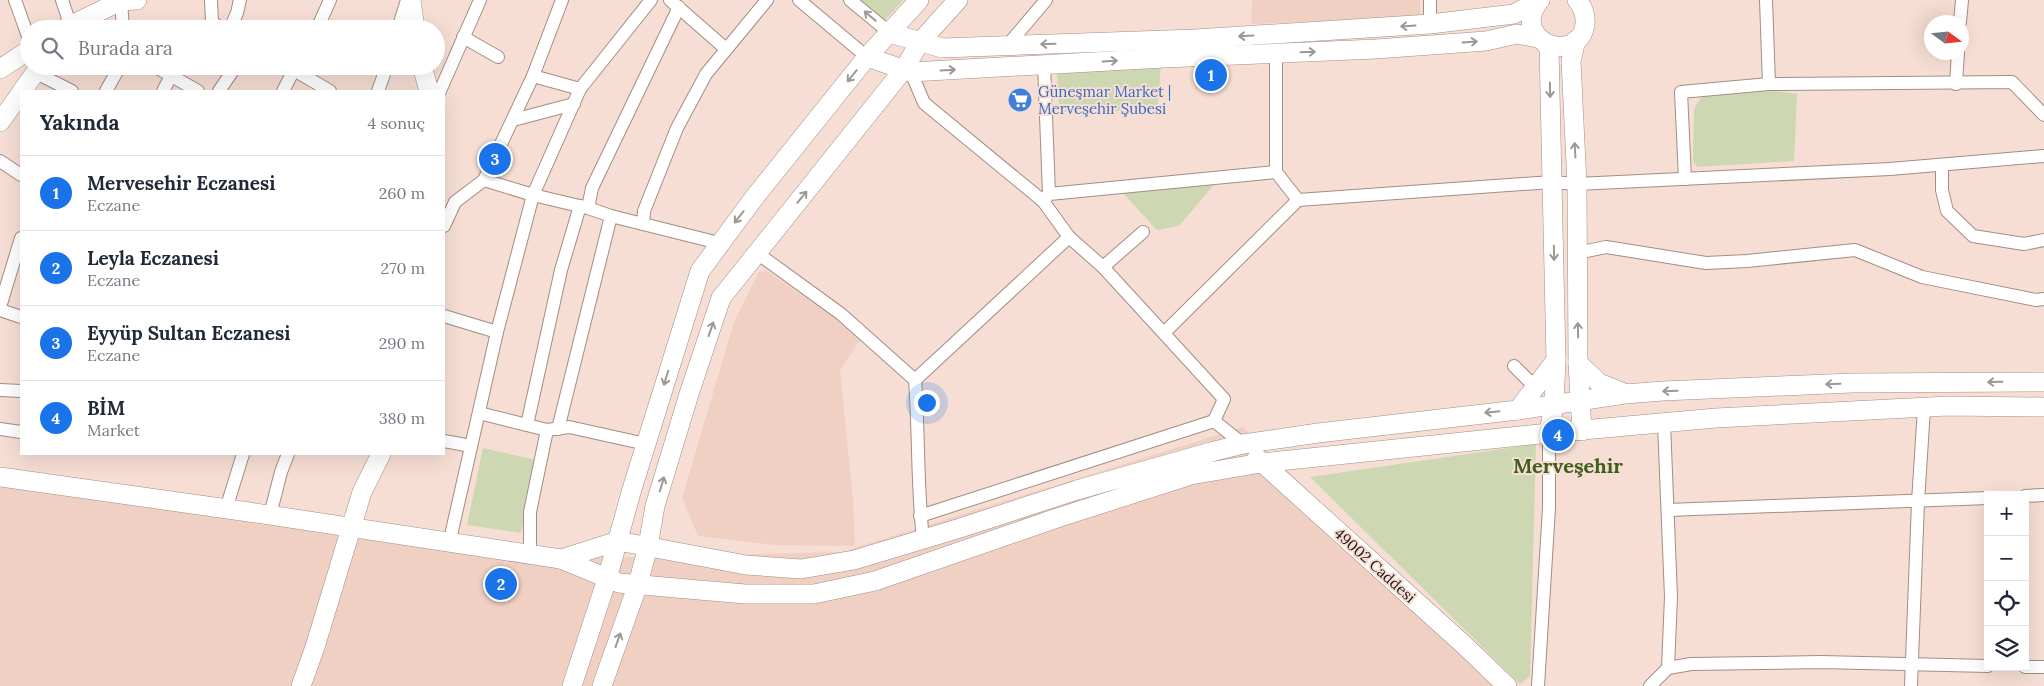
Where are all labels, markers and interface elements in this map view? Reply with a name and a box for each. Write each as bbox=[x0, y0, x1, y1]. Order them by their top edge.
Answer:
one-way arrow bbox=[864, 11, 877, 22]
north arrow bbox=[1924, 15, 1969, 60]
search box bbox=[20, 20, 445, 75]
one-way arrow bbox=[1400, 21, 1416, 30]
one-way arrow bbox=[1238, 32, 1254, 41]
icon: search bbox=[38, 34, 66, 62]
text: Burada ara bbox=[78, 36, 173, 60]
one-way arrow bbox=[1462, 38, 1478, 47]
one-way arrow bbox=[1040, 39, 1056, 49]
one-way arrow bbox=[1299, 47, 1315, 57]
one-way arrow bbox=[1102, 56, 1118, 65]
pin: 1 bbox=[1195, 56, 1227, 94]
one-way arrow bbox=[940, 65, 956, 74]
one-way arrow bbox=[846, 69, 857, 82]
place label: Güneşmar Market | Merveşehir Şubesi bbox=[1038, 82, 1171, 118]
one-way arrow bbox=[1545, 82, 1555, 98]
supermarket icon: Güneşmar Market | Merveşehir Şubesi bbox=[1007, 87, 1033, 113]
text: Yakında bbox=[40, 109, 120, 136]
text: 4 sonuç bbox=[368, 113, 425, 133]
pin: 3 bbox=[479, 140, 511, 178]
one-way arrow bbox=[1570, 142, 1579, 158]
text: Mervesehir Eczanesi bbox=[87, 171, 275, 195]
text: 1 bbox=[53, 183, 59, 203]
text: 260 m bbox=[379, 183, 425, 203]
one-way arrow bbox=[797, 190, 808, 203]
text: Eczane bbox=[87, 195, 140, 215]
one-way arrow bbox=[734, 210, 745, 223]
one-way arrow bbox=[1549, 244, 1558, 260]
text: Leyla Eczanesi bbox=[87, 246, 219, 270]
text: 2 bbox=[52, 258, 60, 278]
text: 270 m bbox=[381, 258, 425, 278]
text: Eczane bbox=[87, 270, 140, 290]
text: Eyyüp Sultan Eczanesi bbox=[87, 321, 290, 345]
one-way arrow bbox=[707, 322, 716, 337]
one-way arrow bbox=[1573, 322, 1582, 338]
text: 3 bbox=[52, 333, 60, 353]
text: 290 m bbox=[379, 333, 425, 353]
text: Eczane bbox=[87, 345, 140, 365]
one-way arrow bbox=[661, 370, 671, 386]
one-way arrow bbox=[1988, 377, 2004, 387]
one-way arrow bbox=[1825, 379, 1842, 389]
one-way arrow bbox=[1663, 386, 1679, 395]
your location bbox=[914, 390, 940, 416]
text: BİM bbox=[87, 396, 125, 420]
one-way arrow bbox=[1484, 407, 1500, 417]
text: 4 bbox=[52, 408, 60, 428]
text: 380 m bbox=[379, 408, 425, 428]
pin: 4 bbox=[1542, 416, 1574, 454]
text: Market bbox=[87, 420, 140, 440]
district label: Merveşehir bbox=[1513, 453, 1623, 478]
one-way arrow bbox=[657, 476, 667, 492]
map controls bbox=[1984, 491, 2029, 671]
button: + bbox=[1984, 491, 2029, 536]
street label: 49002 Caddesi bbox=[1330, 524, 1420, 606]
button: − bbox=[1984, 536, 2029, 581]
pin: 2 bbox=[485, 565, 517, 603]
button: locate bbox=[1984, 581, 2029, 626]
button: layers bbox=[1984, 626, 2029, 671]
one-way arrow bbox=[614, 633, 623, 648]

